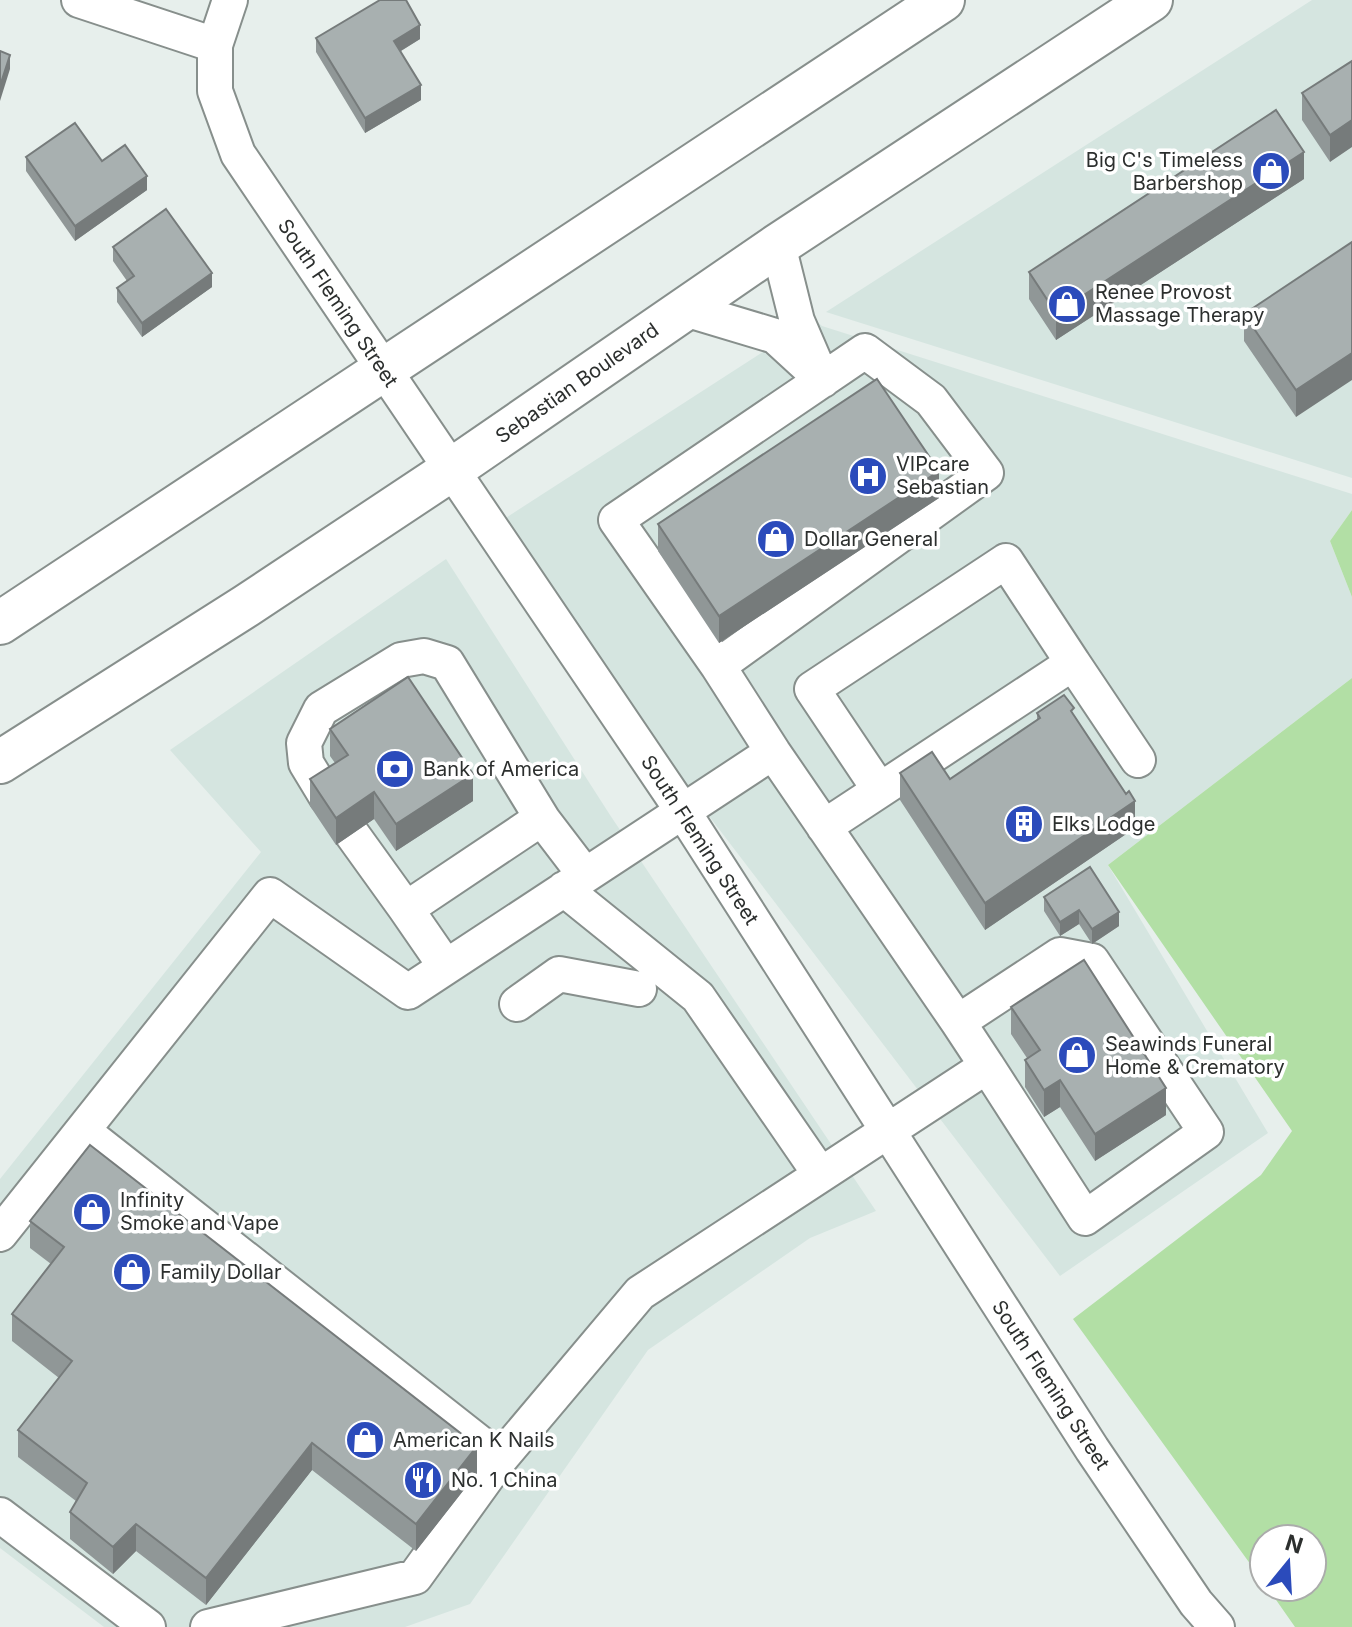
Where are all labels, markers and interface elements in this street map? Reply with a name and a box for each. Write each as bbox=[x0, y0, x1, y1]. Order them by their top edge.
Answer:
place label: Big C's Timeless Barbershop bbox=[1086, 148, 1243, 195]
shop icon: Big C's Timeless Barbershop bbox=[1250, 150, 1292, 192]
street label: South Fleming Street bbox=[273, 214, 403, 392]
place label: Renee Provost Massage Therapy bbox=[1095, 280, 1264, 327]
shop icon: Renee Provost Massage Therapy bbox=[1046, 283, 1088, 325]
street label: Sebastian Boulevard bbox=[491, 318, 663, 448]
place label: VIPcare Sebastian bbox=[896, 452, 989, 499]
hospital icon: VIPcare Sebastian bbox=[847, 455, 889, 497]
shop icon: Dollar General bbox=[755, 518, 797, 560]
place label: Dollar General bbox=[804, 527, 938, 551]
bank icon: Bank of America bbox=[374, 748, 416, 790]
street label: South Fleming Street bbox=[636, 751, 764, 930]
place label: Bank of America bbox=[423, 757, 579, 781]
building icon: Elks Lodge bbox=[1003, 803, 1045, 845]
place label: Elks Lodge bbox=[1052, 812, 1156, 836]
place label: Seawinds Funeral Home & Crematory bbox=[1105, 1032, 1285, 1079]
shop icon: Seawinds Funeral Home & Crematory bbox=[1056, 1034, 1098, 1076]
place label: Infinity Smoke and Vape bbox=[120, 1188, 279, 1235]
shop icon: Infinity Smoke and Vape bbox=[71, 1191, 113, 1233]
shop icon: Family Dollar bbox=[111, 1251, 153, 1293]
place label: Family Dollar bbox=[160, 1260, 282, 1284]
street label: South Fleming Street bbox=[987, 1296, 1115, 1475]
shop icon: American K Nails bbox=[344, 1419, 386, 1461]
place label: American K Nails bbox=[393, 1428, 555, 1452]
restaurant icon: No. 1 China bbox=[402, 1459, 444, 1501]
place label: No. 1 China bbox=[451, 1468, 558, 1492]
north arrow bbox=[1248, 1523, 1328, 1603]
text: N bbox=[1282, 1529, 1306, 1559]

